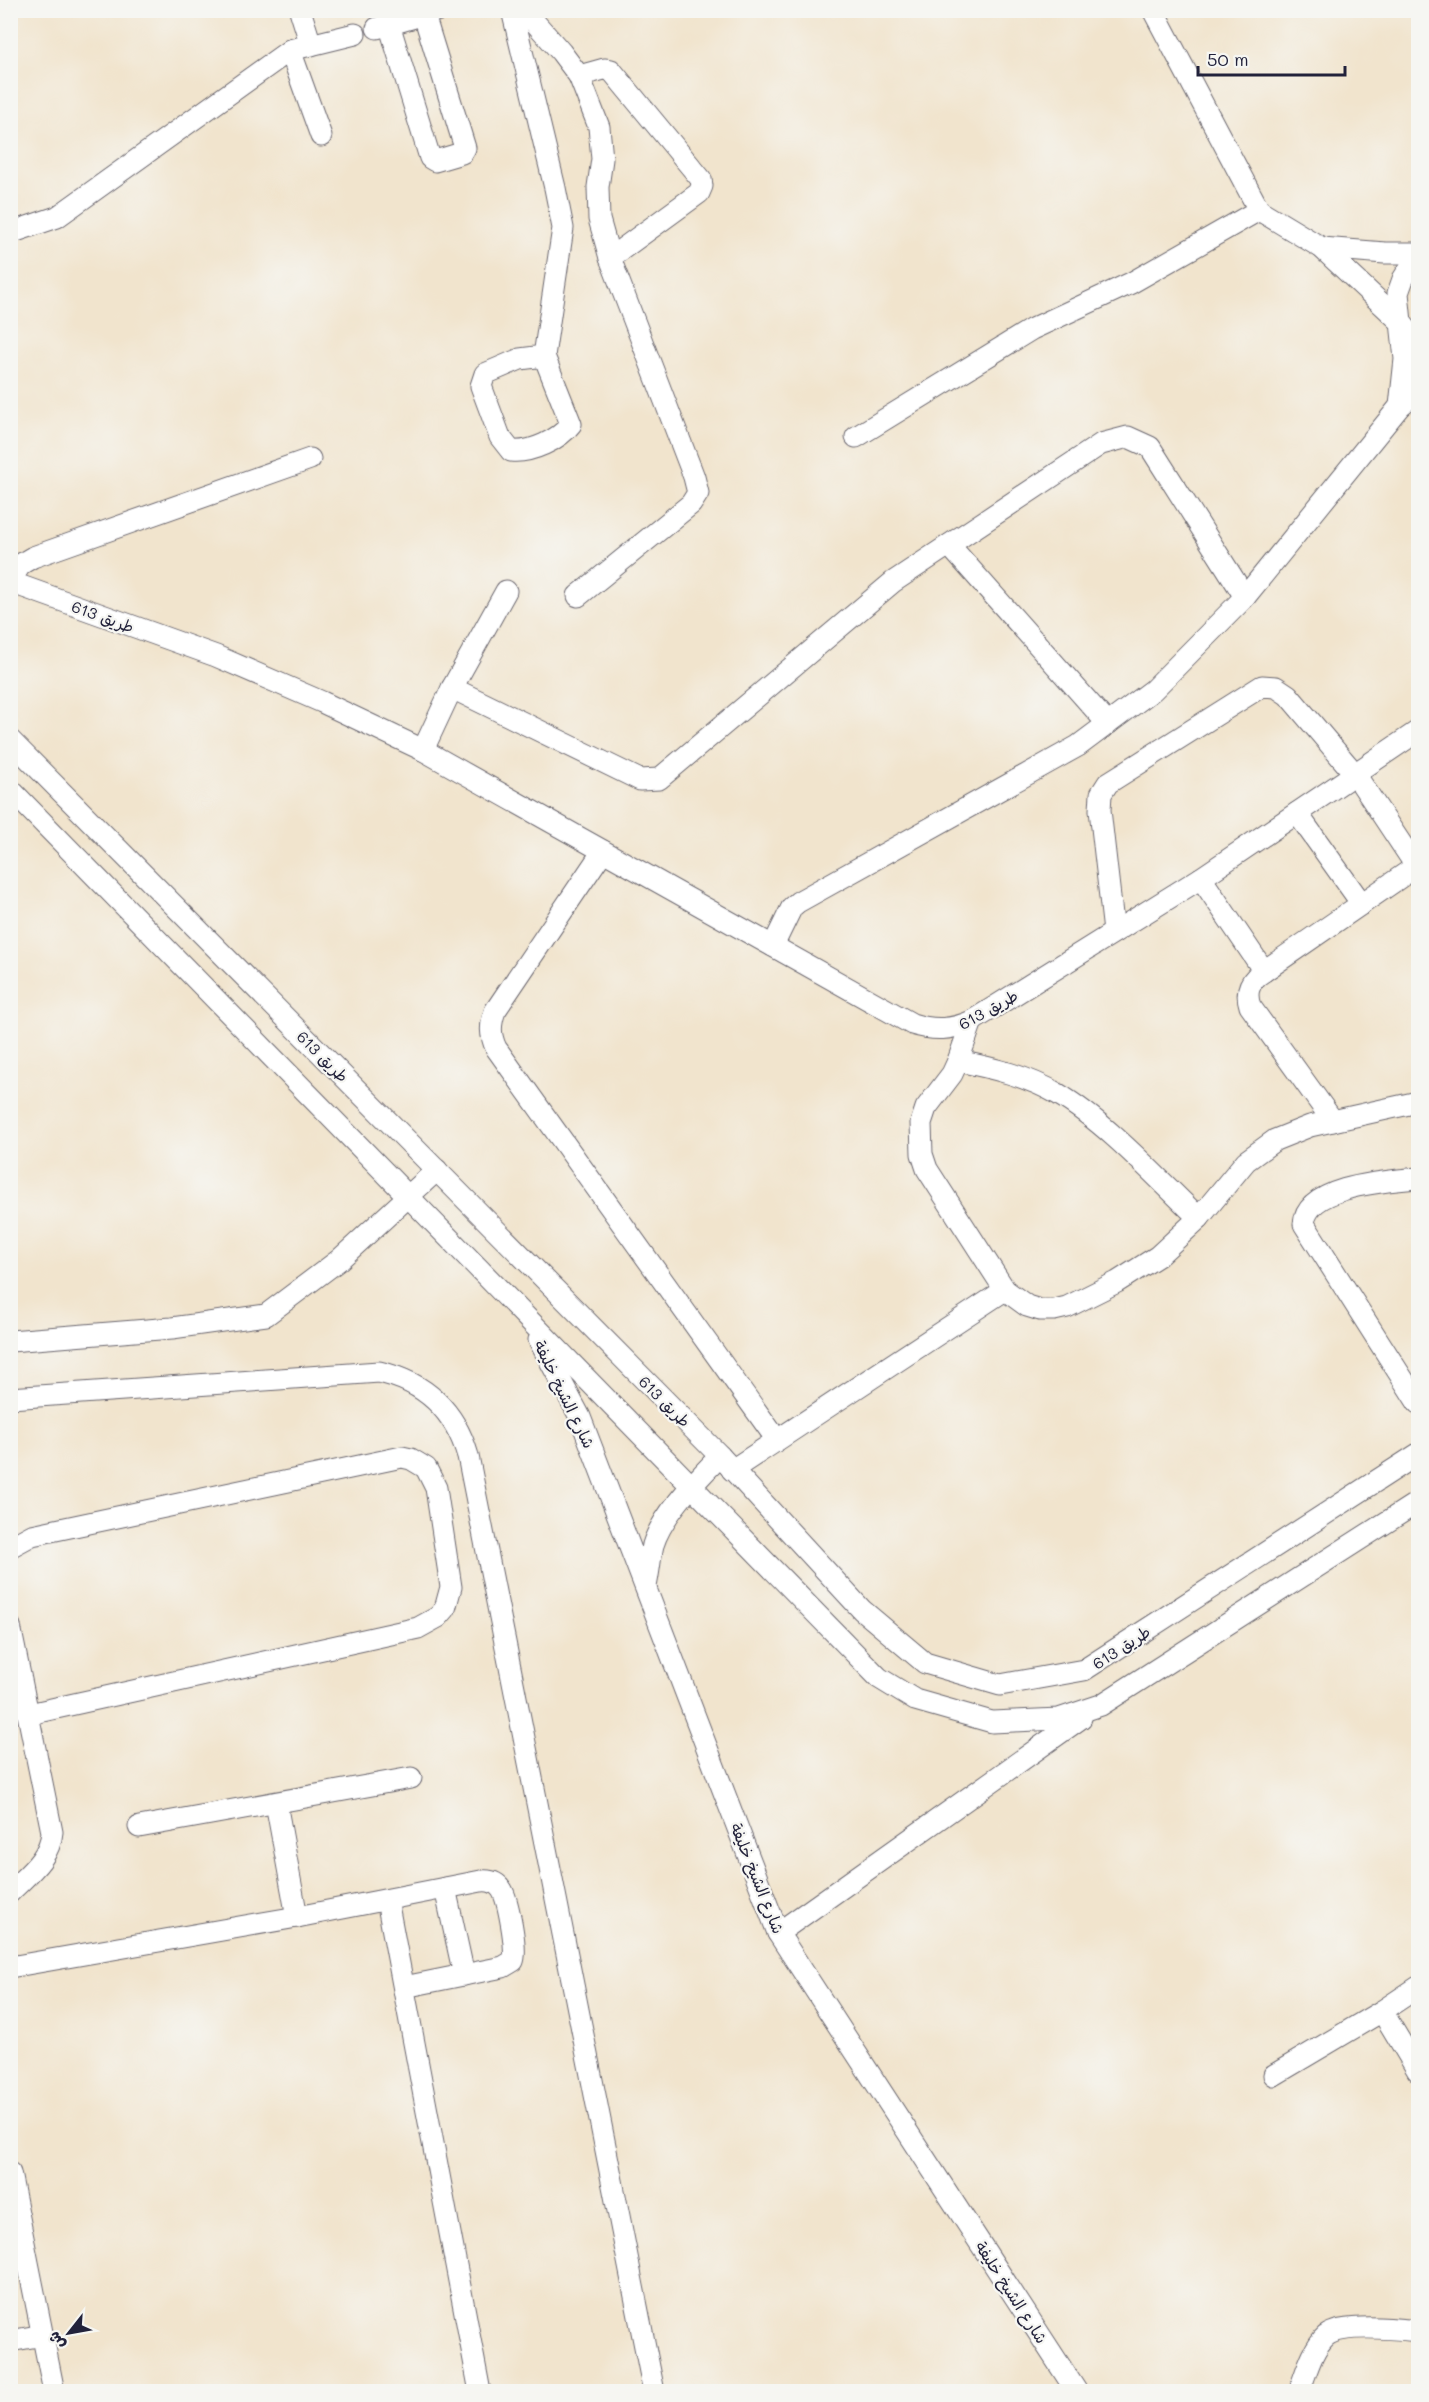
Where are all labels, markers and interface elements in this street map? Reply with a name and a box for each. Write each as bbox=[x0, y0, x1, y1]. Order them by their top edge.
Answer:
scale bar bbox=[1198, 39, 1345, 77]
text: 50 m bbox=[1207, 47, 1249, 71]
street label: طريق 613 bbox=[69, 595, 137, 637]
street label: طريق 613 bbox=[955, 984, 1021, 1034]
street label: طريق 613 bbox=[293, 1026, 353, 1086]
street label: شارع الشيخ خليفة bbox=[528, 1337, 600, 1452]
street label: طريق 613 bbox=[635, 1371, 695, 1431]
street label: طريق 613 bbox=[1088, 1621, 1154, 1673]
street label: شارع الشيخ خليفة bbox=[724, 1820, 790, 1937]
street label: شارع الشيخ خليفة bbox=[970, 2237, 1053, 2348]
north arrow bbox=[39, 2303, 99, 2363]
text: ش bbox=[42, 2328, 69, 2354]

